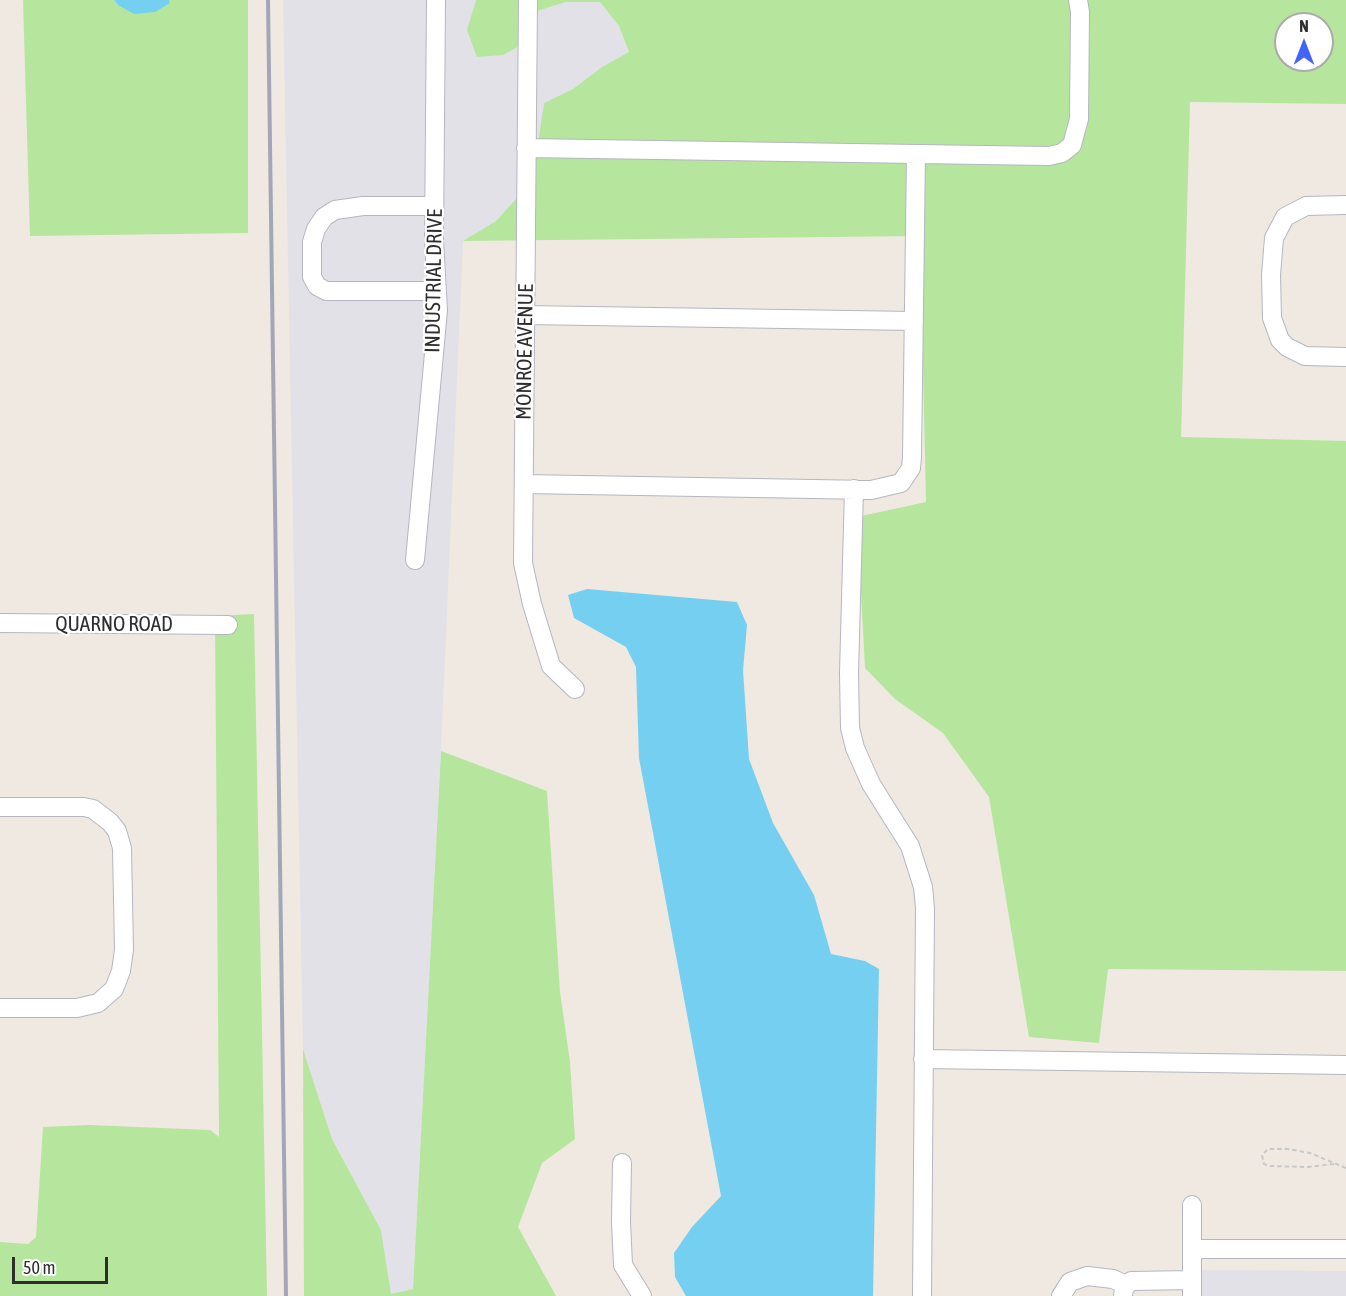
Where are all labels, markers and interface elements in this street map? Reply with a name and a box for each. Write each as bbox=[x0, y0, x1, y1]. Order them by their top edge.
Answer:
north arrow bbox=[1274, 12, 1334, 72]
text: N bbox=[1299, 17, 1309, 35]
street label: INDUSTRIAL DRIVE bbox=[420, 209, 448, 353]
street label: MONROE AVENUE bbox=[511, 284, 539, 420]
street label: QUARNO ROAD bbox=[55, 611, 173, 637]
scale bar bbox=[15, 1245, 111, 1283]
text: 50 m bbox=[23, 1257, 55, 1278]

